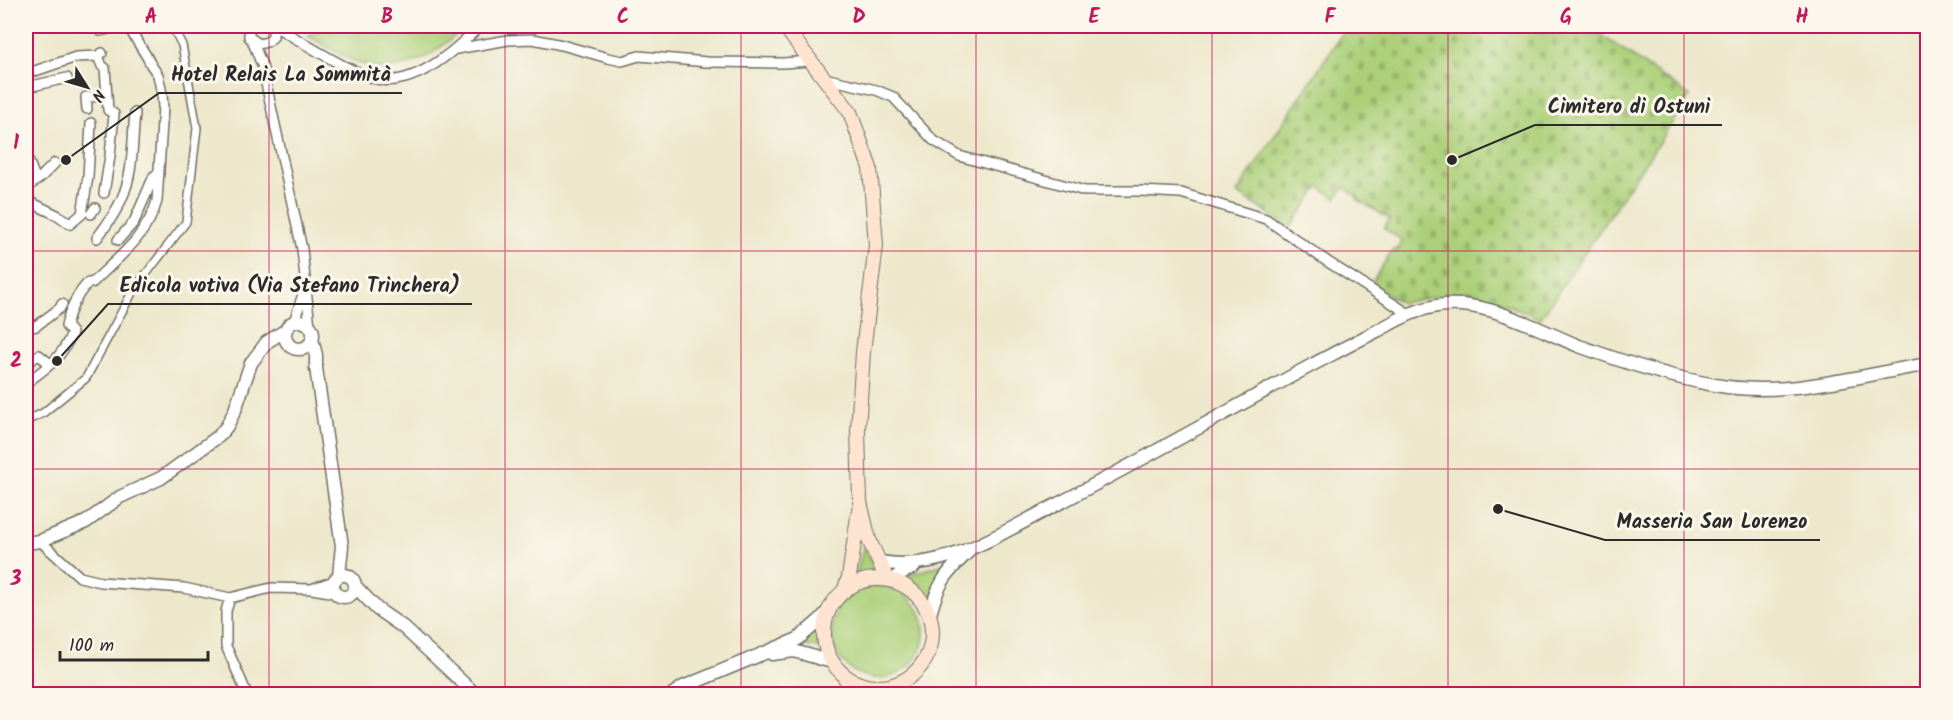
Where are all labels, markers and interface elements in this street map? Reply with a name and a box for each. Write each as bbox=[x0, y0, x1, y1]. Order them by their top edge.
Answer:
text: A bbox=[145, 2, 157, 34]
text: B bbox=[381, 2, 393, 34]
text: C bbox=[617, 2, 629, 34]
text: D bbox=[852, 2, 866, 34]
text: E bbox=[1088, 2, 1100, 34]
text: F bbox=[1325, 2, 1337, 34]
text: G bbox=[1560, 2, 1572, 34]
text: H bbox=[1795, 2, 1809, 34]
callout: Hotel Relais La Sommità bbox=[159, 55, 402, 93]
north arrow bbox=[57, 57, 117, 117]
text: Hotel Relais La Sommità bbox=[171, 60, 391, 92]
text: N bbox=[85, 84, 111, 107]
callout: Cimitero di Ostuni bbox=[1535, 87, 1722, 125]
text: Cimitero di Ostuni bbox=[1548, 92, 1711, 124]
text: 1 bbox=[13, 128, 19, 160]
callout: Edicola votiva (Via Stefano Trinchera) bbox=[108, 266, 472, 304]
text: Edicola votiva (Via Stefano Trinchera) bbox=[120, 271, 460, 303]
text: 2 bbox=[10, 346, 22, 378]
callout: Masseria San Lorenzo bbox=[1605, 502, 1820, 540]
text: Masseria San Lorenzo bbox=[1617, 507, 1807, 539]
text: 3 bbox=[10, 564, 22, 596]
scale bar bbox=[60, 624, 208, 662]
text: 100 m bbox=[69, 632, 114, 661]

